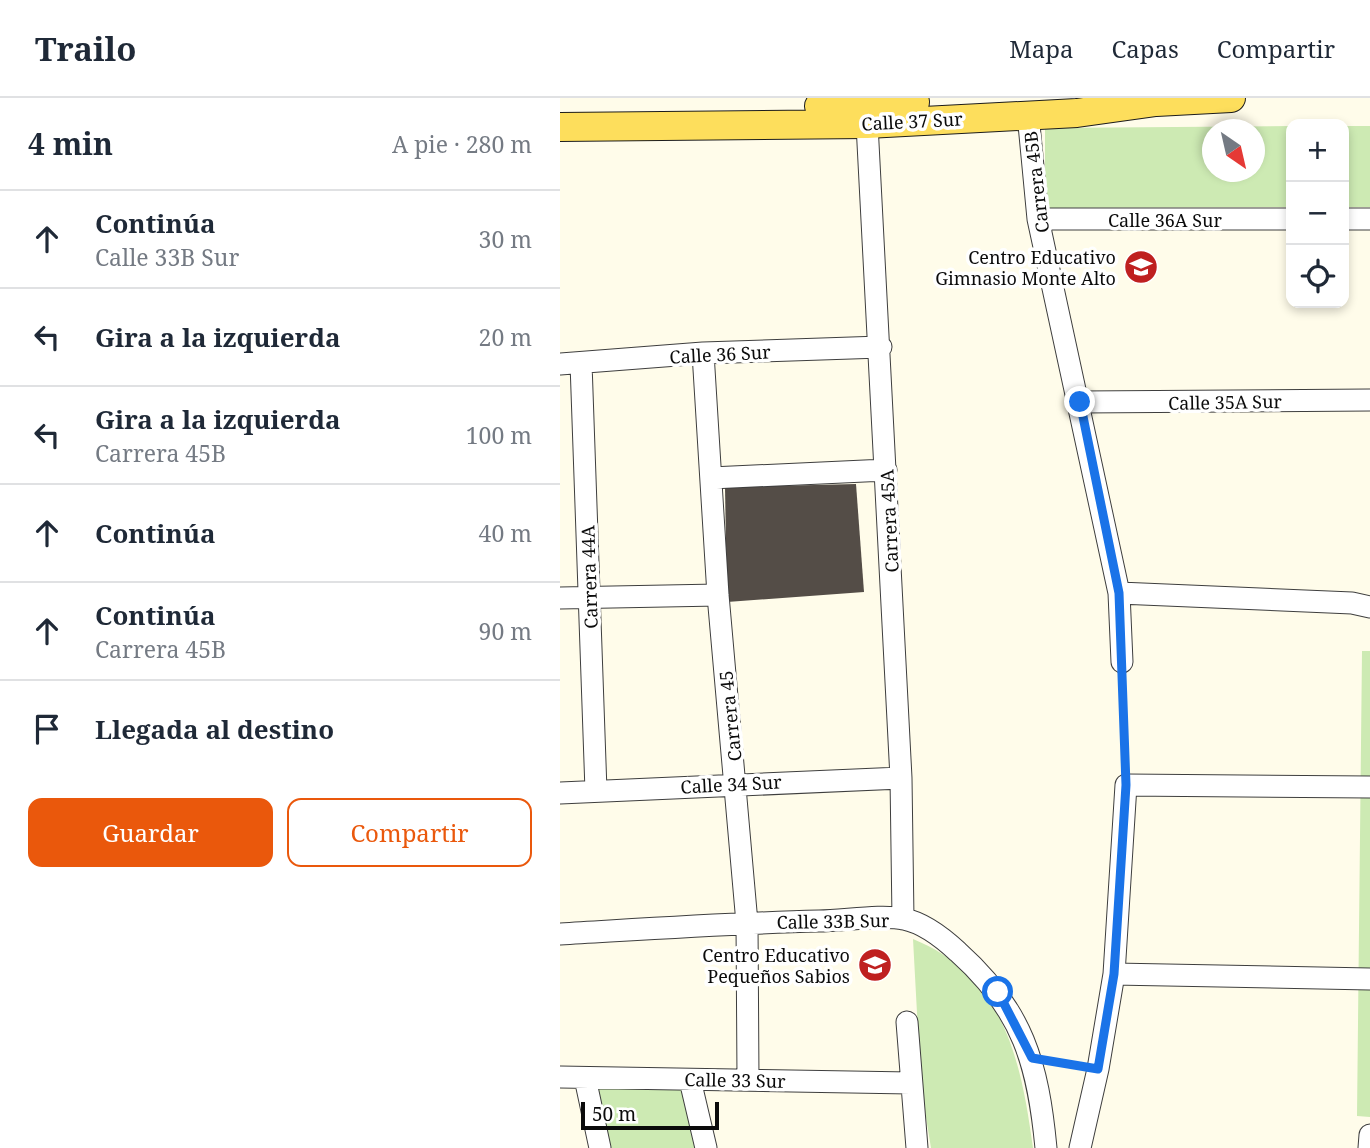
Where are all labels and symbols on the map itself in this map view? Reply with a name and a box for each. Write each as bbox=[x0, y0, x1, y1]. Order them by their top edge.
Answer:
street label: Calle 37 Sur bbox=[861, 106, 964, 136]
north arrow bbox=[1202, 119, 1265, 182]
street label: Carrera 45B bbox=[1018, 130, 1054, 234]
street label: Calle 36A Sur bbox=[1108, 208, 1222, 232]
place label: Centro Educativo Gimnasio Monte Alto bbox=[935, 245, 1116, 290]
school or university icon: Centro Educativo Gimnasio Monte Alto bbox=[1122, 248, 1160, 286]
street label: Calle 36 Sur bbox=[669, 339, 772, 369]
route end bbox=[1064, 386, 1095, 417]
street label: Calle 35A Sur bbox=[1168, 389, 1283, 415]
street label: Carrera 45A bbox=[874, 468, 904, 573]
street label: Carrera 44A bbox=[575, 525, 603, 629]
street label: Carrera 45 bbox=[713, 670, 747, 762]
street label: Calle 34 Sur bbox=[680, 769, 783, 799]
street label: Calle 33B Sur bbox=[776, 908, 890, 934]
place label: Centro Educativo Pequeños Sabios bbox=[702, 943, 850, 988]
school or university icon: Centro Educativo Pequeños Sabios bbox=[856, 946, 894, 984]
route start bbox=[982, 976, 1013, 1007]
street label: Calle 33 Sur bbox=[684, 1067, 786, 1093]
scale bar bbox=[581, 1099, 719, 1131]

